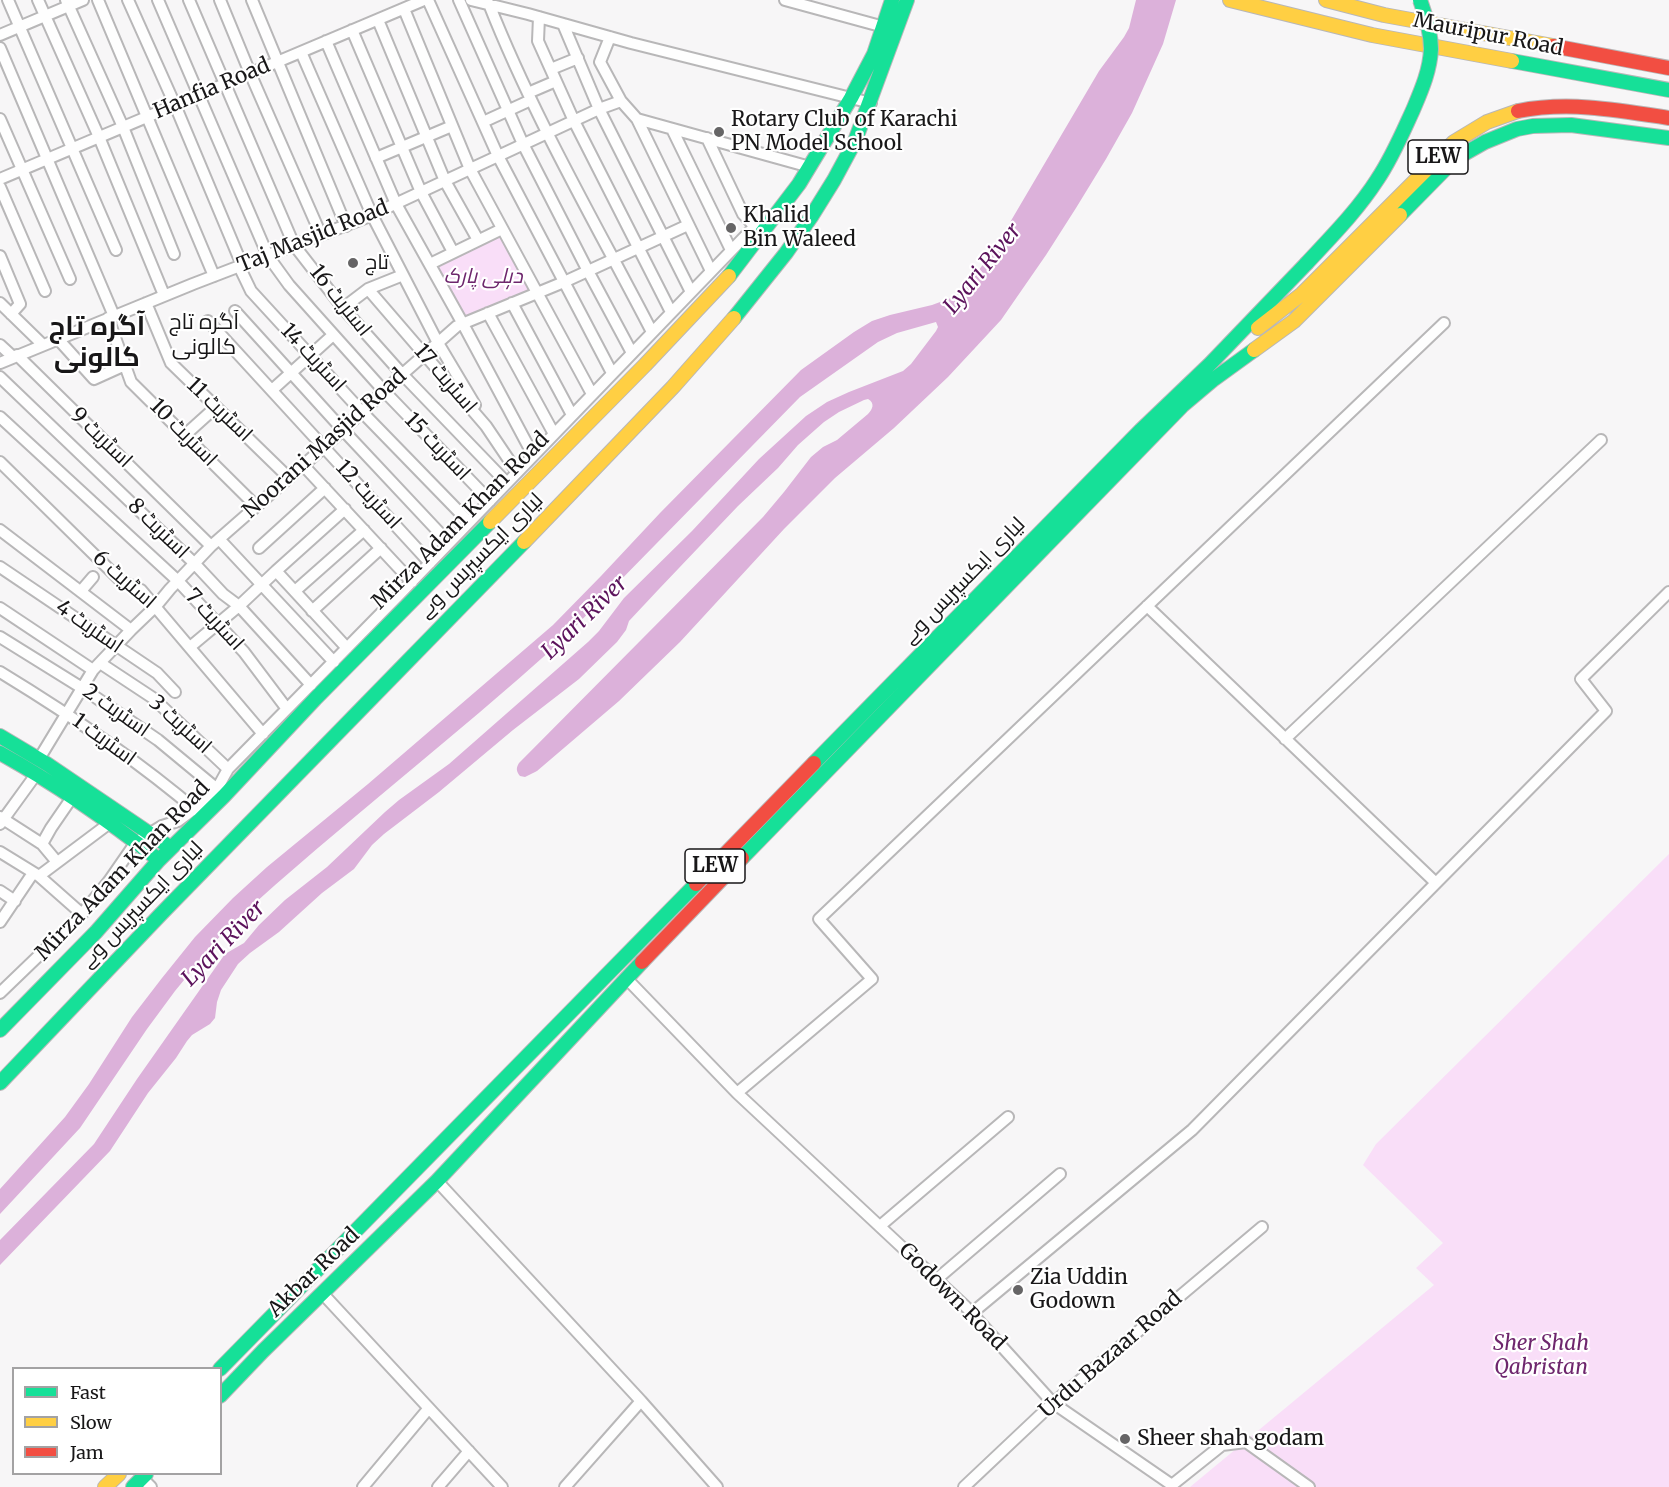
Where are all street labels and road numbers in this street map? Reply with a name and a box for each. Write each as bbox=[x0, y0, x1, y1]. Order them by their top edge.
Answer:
street label: Mauripur Road bbox=[1411, 8, 1565, 62]
street label: Hanfia Road bbox=[150, 53, 274, 125]
road number: LEW bbox=[1408, 140, 1468, 174]
street label: Taj Masjid Road bbox=[234, 195, 392, 279]
street label: اسٹریٹ 16 bbox=[304, 260, 376, 342]
street label: اسٹریٹ 14 bbox=[275, 319, 351, 397]
street label: اسٹریٹ 17 bbox=[408, 339, 482, 419]
street label: Noorani Masjid Road bbox=[238, 364, 412, 524]
street label: اسٹریٹ 11 bbox=[181, 373, 257, 447]
street label: اسٹریٹ 10 bbox=[144, 394, 222, 472]
street label: اسٹریٹ 9 bbox=[65, 403, 137, 473]
street label: اسٹریٹ 15 bbox=[399, 408, 475, 486]
street label: Mirza Adam Khan Road bbox=[367, 427, 555, 615]
street label: اسٹریٹ 12 bbox=[330, 455, 406, 535]
street label: لیاری ایکسپریس وے bbox=[413, 488, 549, 624]
street label: اسٹریٹ 8 bbox=[122, 494, 194, 564]
street label: لیاری ایکسپریس وے bbox=[897, 512, 1031, 650]
street label: اسٹریٹ 6 bbox=[87, 546, 161, 614]
street label: اسٹریٹ 7 bbox=[179, 584, 249, 656]
street label: اسٹریٹ 4 bbox=[51, 595, 127, 659]
street label: اسٹریٹ 2 bbox=[78, 679, 154, 743]
street label: اسٹریٹ 3 bbox=[144, 690, 216, 760]
street label: اسٹریٹ 1 bbox=[67, 708, 141, 772]
street label: Mirza Adam Khan Road bbox=[31, 776, 215, 966]
street label: لیاری ایکسپریس وے bbox=[75, 836, 209, 974]
road number: LEW bbox=[685, 849, 745, 883]
street label: Akbar Road bbox=[263, 1223, 365, 1323]
street label: Godown Road bbox=[893, 1238, 1011, 1356]
street label: Urdu Bazaar Road bbox=[1035, 1286, 1187, 1424]

